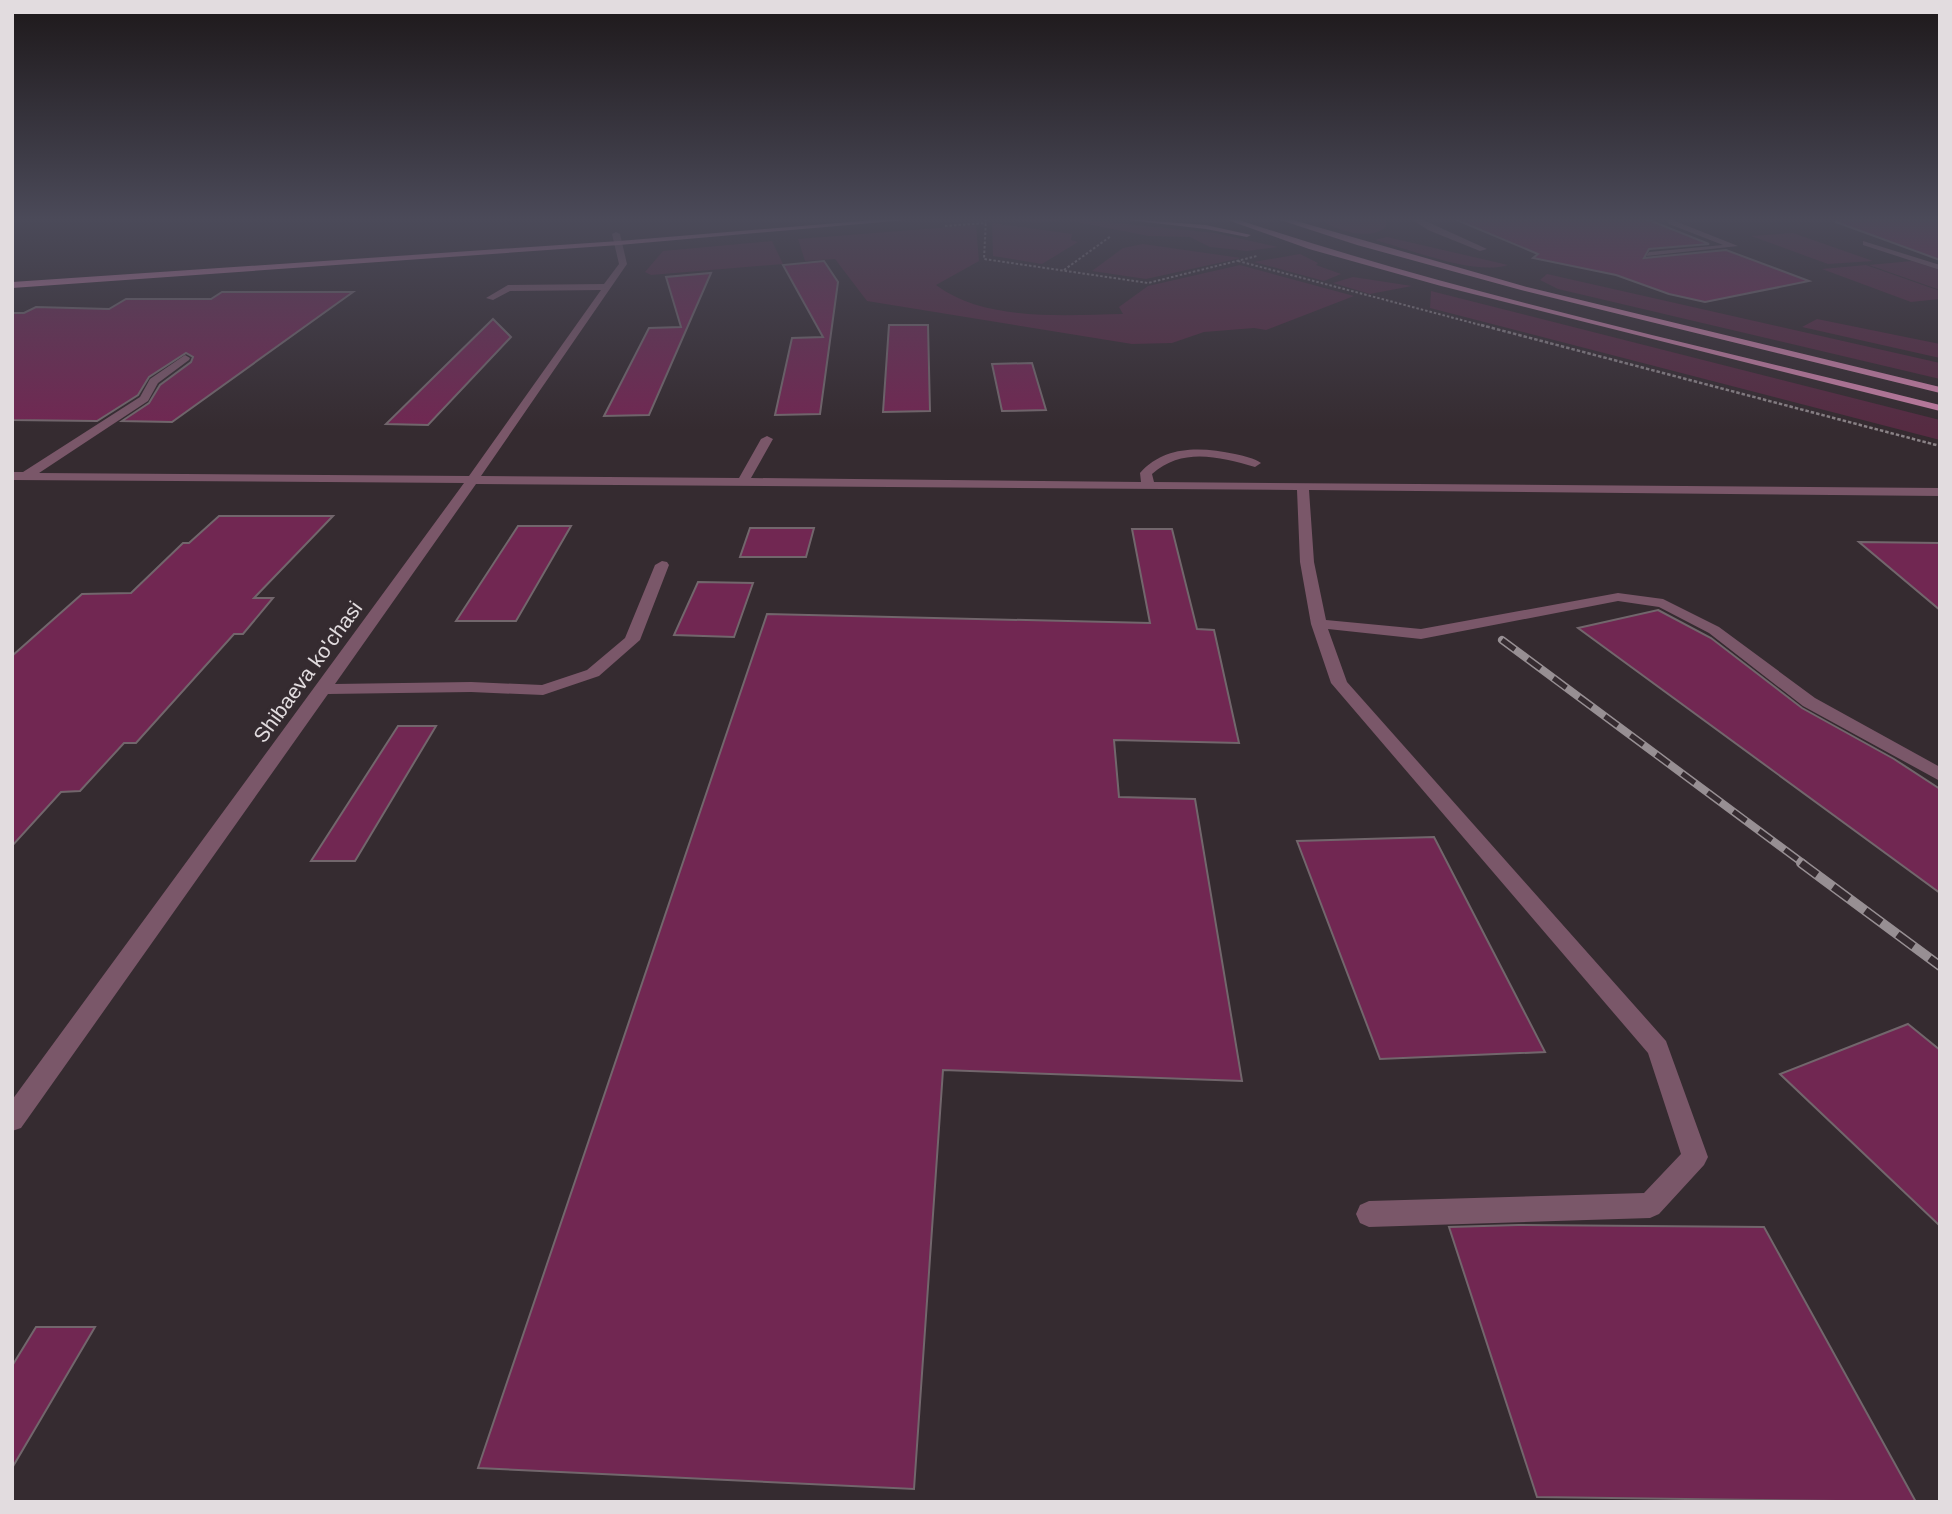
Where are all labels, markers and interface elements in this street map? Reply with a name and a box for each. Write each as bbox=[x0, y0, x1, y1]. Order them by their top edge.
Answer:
street label: Shibaeva ko'chasi bbox=[249, 597, 366, 747]

